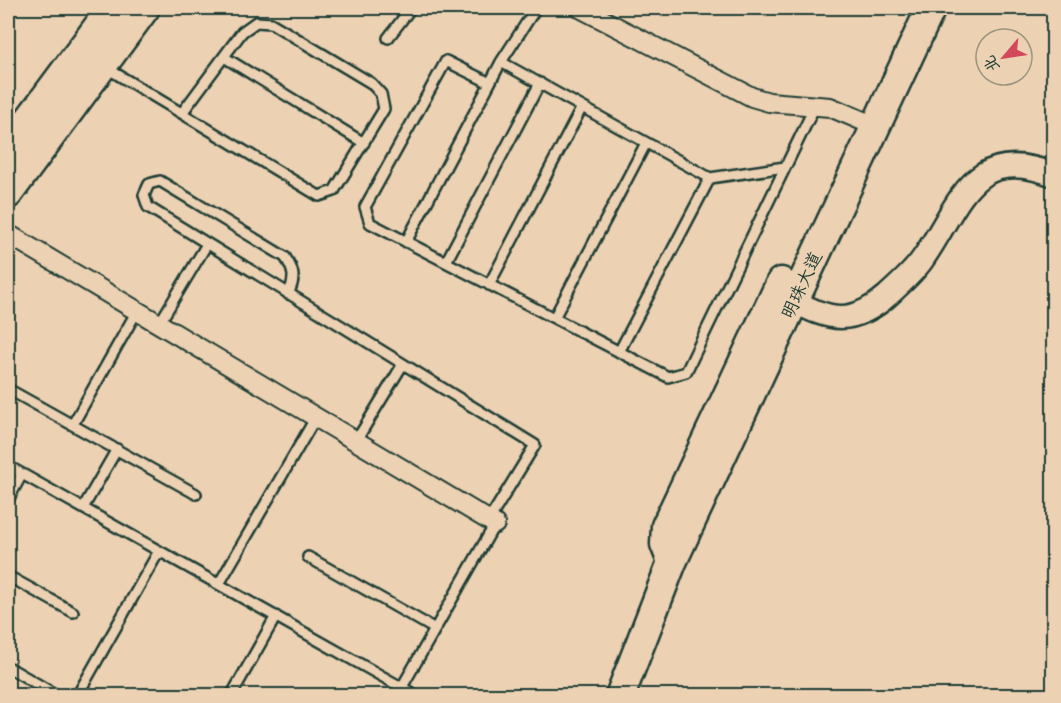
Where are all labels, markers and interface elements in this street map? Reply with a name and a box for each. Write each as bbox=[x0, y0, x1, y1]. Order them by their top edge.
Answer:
north arrow bbox=[974, 27, 1034, 87]
text: 北 bbox=[978, 52, 1004, 76]
street label: 明珠大道 bbox=[775, 248, 827, 322]

